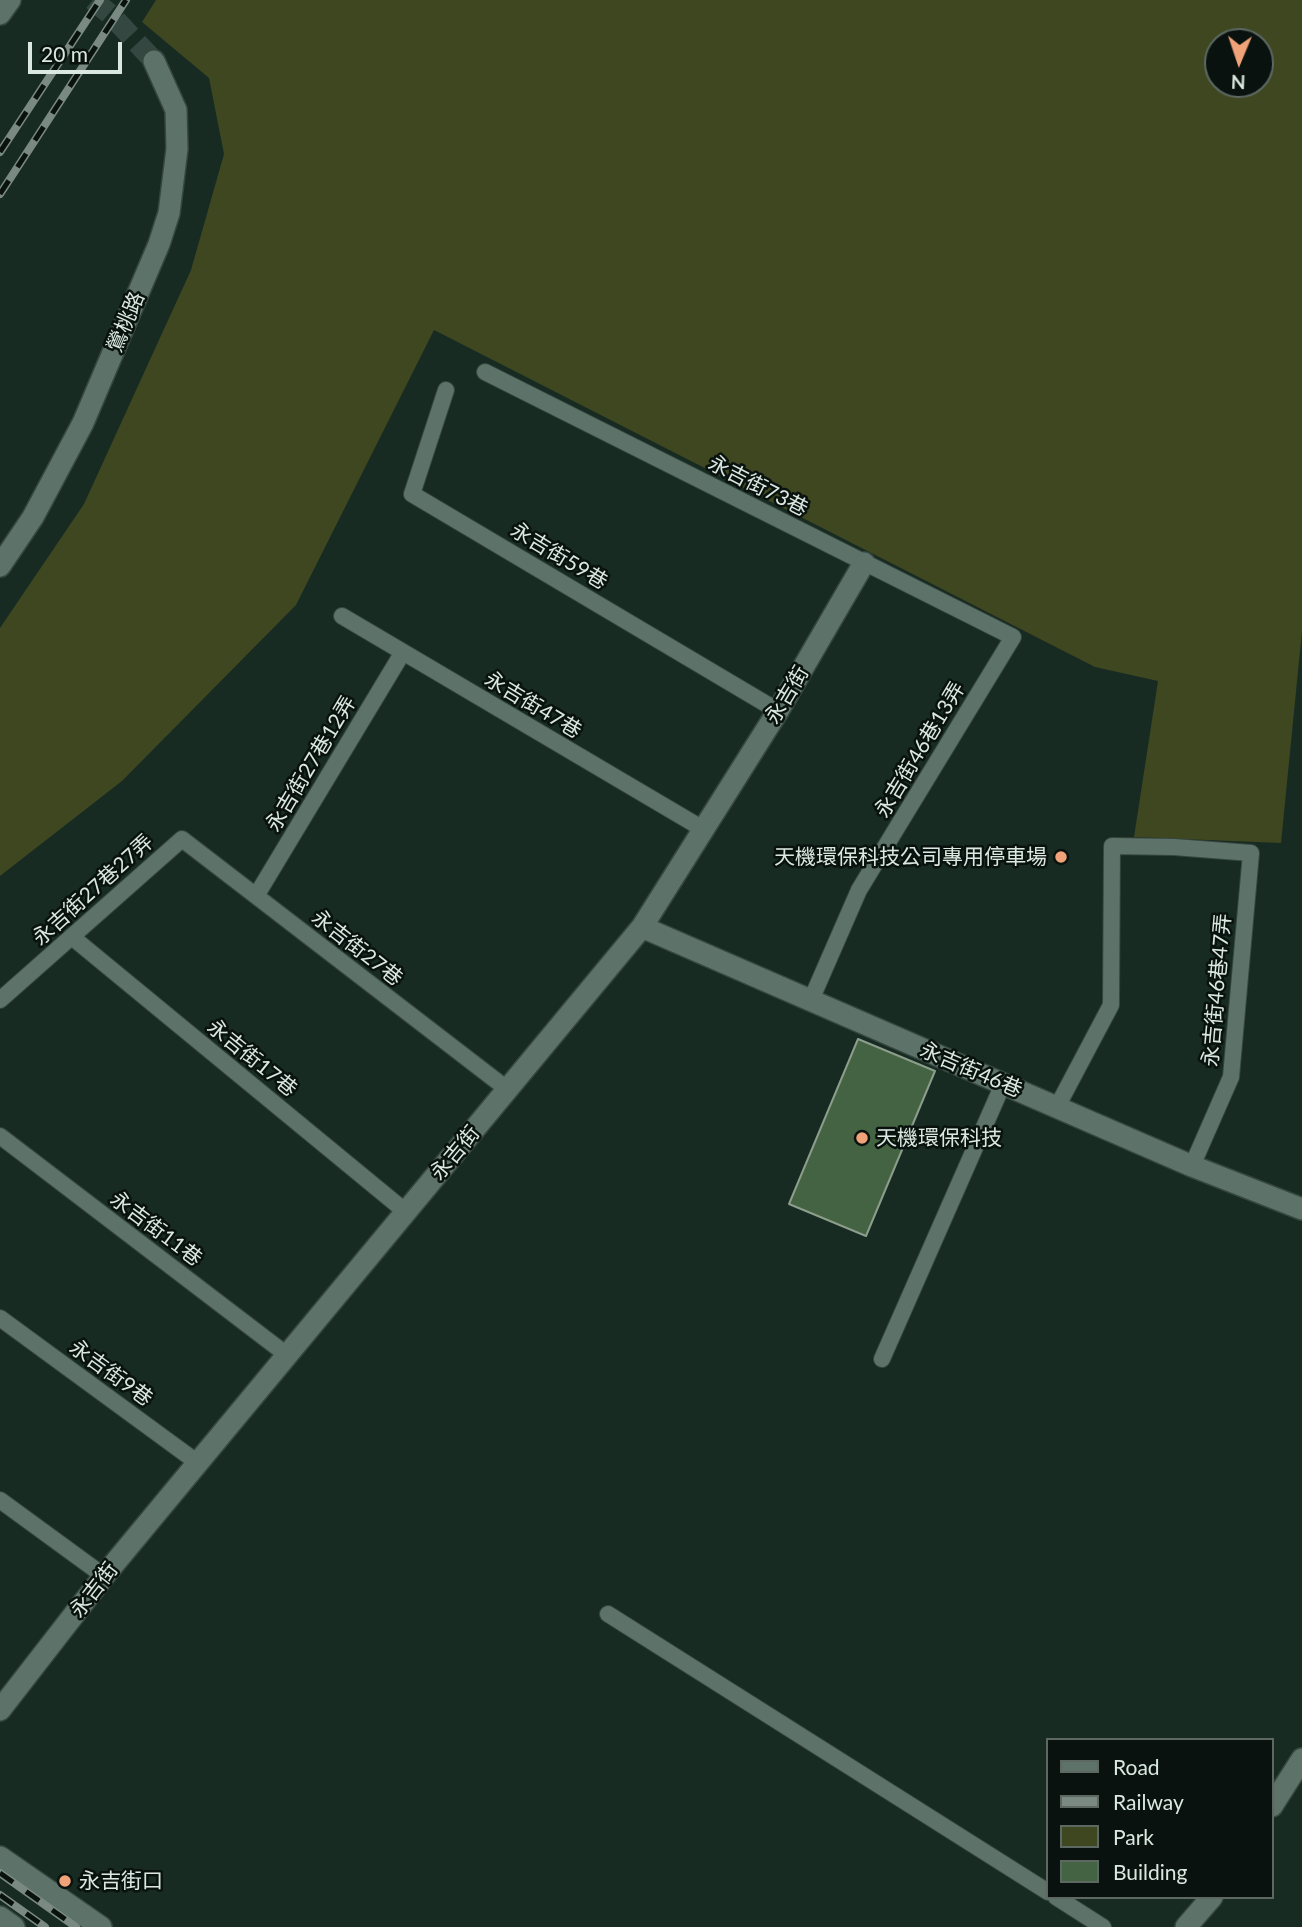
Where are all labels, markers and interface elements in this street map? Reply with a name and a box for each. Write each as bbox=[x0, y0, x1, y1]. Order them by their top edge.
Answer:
scale bar bbox=[32, 28, 126, 72]
north arrow bbox=[1204, 28, 1274, 98]
text: 20 m bbox=[41, 41, 88, 66]
text: N bbox=[1231, 71, 1246, 94]
street label: 鶯桃路 bbox=[102, 288, 150, 356]
street label: 永吉街73巷 bbox=[704, 450, 812, 522]
street label: 永吉街59巷 bbox=[506, 517, 612, 595]
street label: 永吉街 bbox=[760, 662, 814, 728]
street label: 永吉街47巷 bbox=[480, 666, 586, 744]
street label: 永吉街46巷13弄 bbox=[870, 678, 970, 822]
street label: 永吉街27巷12弄 bbox=[261, 692, 361, 836]
street label: 永吉街27巷27弄 bbox=[27, 829, 159, 951]
place label: 天機環保科技公司專用停車場 bbox=[774, 844, 1047, 870]
marker: 天機環保科技公司專用停車場 bbox=[1053, 849, 1069, 865]
street label: 永吉街27巷 bbox=[307, 905, 407, 991]
street label: 永吉街46巷47弄 bbox=[1198, 912, 1236, 1068]
street label: 永吉街17巷 bbox=[202, 1014, 302, 1102]
street label: 永吉街46巷 bbox=[916, 1037, 1026, 1103]
street label: 永吉街 bbox=[425, 1121, 485, 1185]
place label: 天機環保科技 bbox=[876, 1125, 1002, 1151]
marker: 天機環保科技 bbox=[854, 1130, 870, 1146]
street label: 永吉街11巷 bbox=[105, 1186, 207, 1272]
street label: 永吉街9巷 bbox=[65, 1335, 157, 1411]
street label: 永吉街 bbox=[65, 1557, 123, 1623]
legend bbox=[1046, 1738, 1274, 1899]
text: Road bbox=[1113, 1754, 1160, 1779]
text: Railway bbox=[1113, 1789, 1184, 1814]
text: Park bbox=[1113, 1824, 1154, 1849]
text: Building bbox=[1113, 1859, 1188, 1884]
place label: 永吉街口 bbox=[79, 1868, 163, 1894]
marker: 永吉街口 bbox=[57, 1873, 73, 1889]

